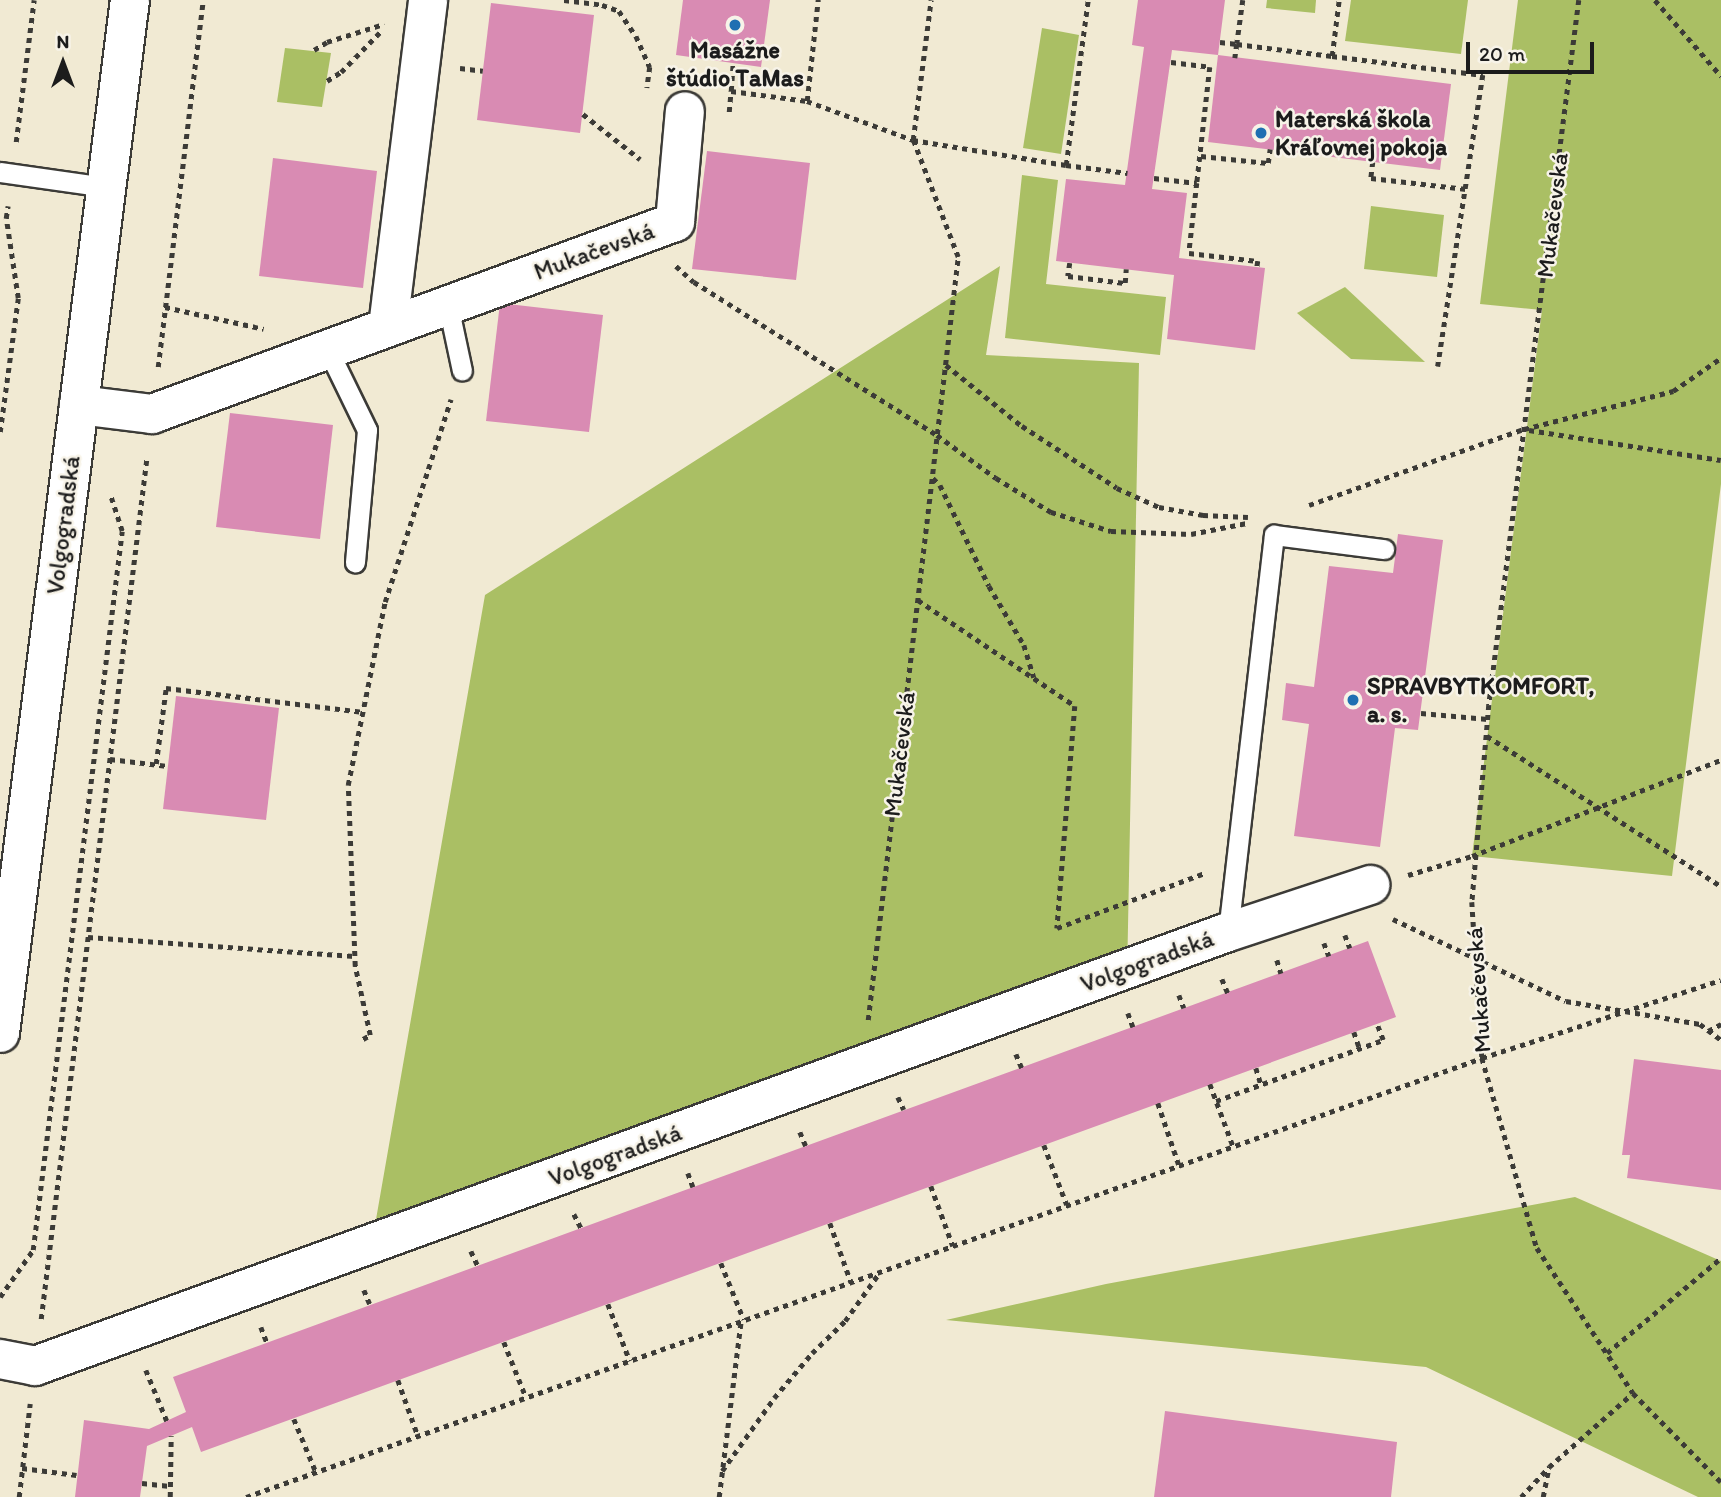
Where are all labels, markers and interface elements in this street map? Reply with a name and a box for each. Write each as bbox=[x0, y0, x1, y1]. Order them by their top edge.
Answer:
marker: Masážne štúdio TaMas bbox=[727, 17, 743, 33]
north arrow bbox=[28, 28, 98, 98]
scale bar bbox=[1469, 28, 1597, 72]
text: N bbox=[57, 30, 69, 53]
place label: Masážne štúdio TaMas bbox=[668, 36, 802, 92]
text: 20 m bbox=[1479, 41, 1525, 66]
place label: Materská škola Kráľovnej pokoja bbox=[1275, 105, 1448, 161]
marker: Materská škola Kráľovnej pokoja bbox=[1253, 125, 1269, 141]
street label: Mukačevská bbox=[1530, 151, 1574, 279]
street label: Mukačevská bbox=[530, 216, 658, 286]
street label: Volgogradská bbox=[40, 454, 86, 596]
place label: SPRAVBYTKOMFORT, a. s. bbox=[1367, 672, 1595, 728]
street label: Mukačevská bbox=[877, 690, 921, 818]
marker: SPRAVBYTKOMFORT, a. s. bbox=[1345, 692, 1361, 708]
street label: Volgogradská bbox=[1077, 924, 1217, 998]
street label: Mukačevská bbox=[1459, 926, 1497, 1054]
street label: Volgogradská bbox=[545, 1118, 685, 1192]

